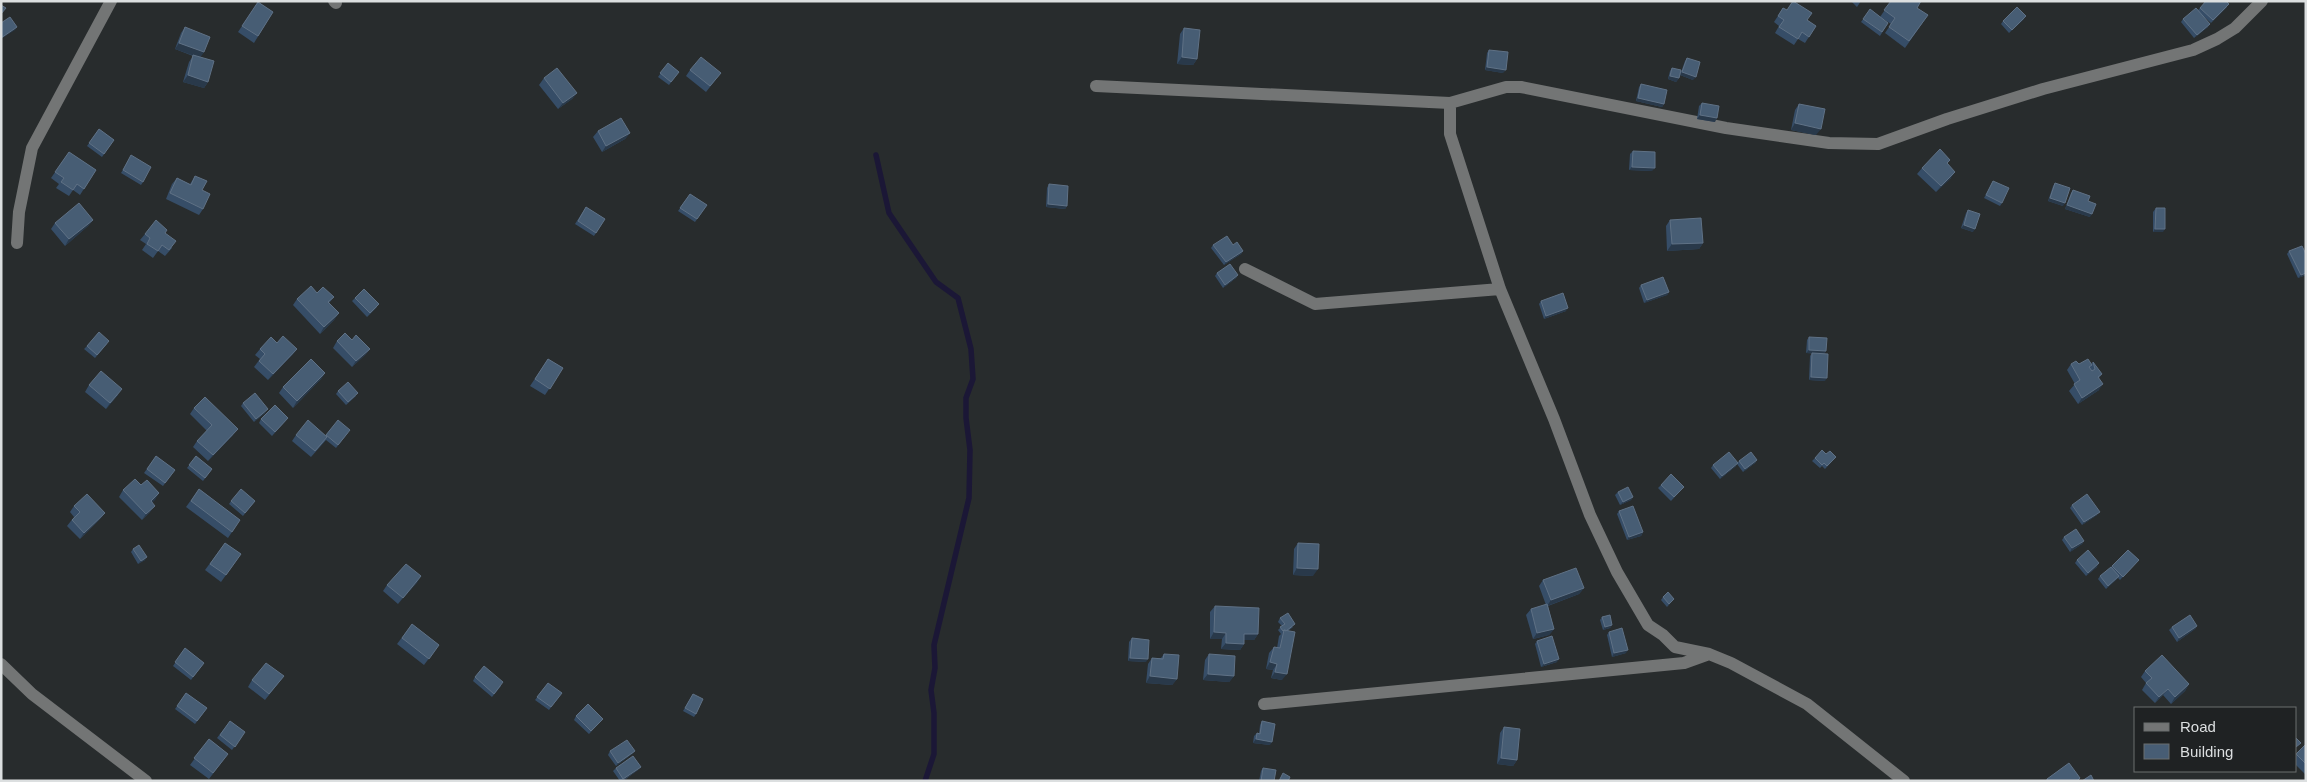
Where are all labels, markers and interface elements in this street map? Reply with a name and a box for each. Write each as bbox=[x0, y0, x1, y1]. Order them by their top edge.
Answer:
legend bbox=[2134, 707, 2297, 772]
text: Road bbox=[2180, 718, 2216, 735]
text: Building bbox=[2180, 743, 2233, 760]

